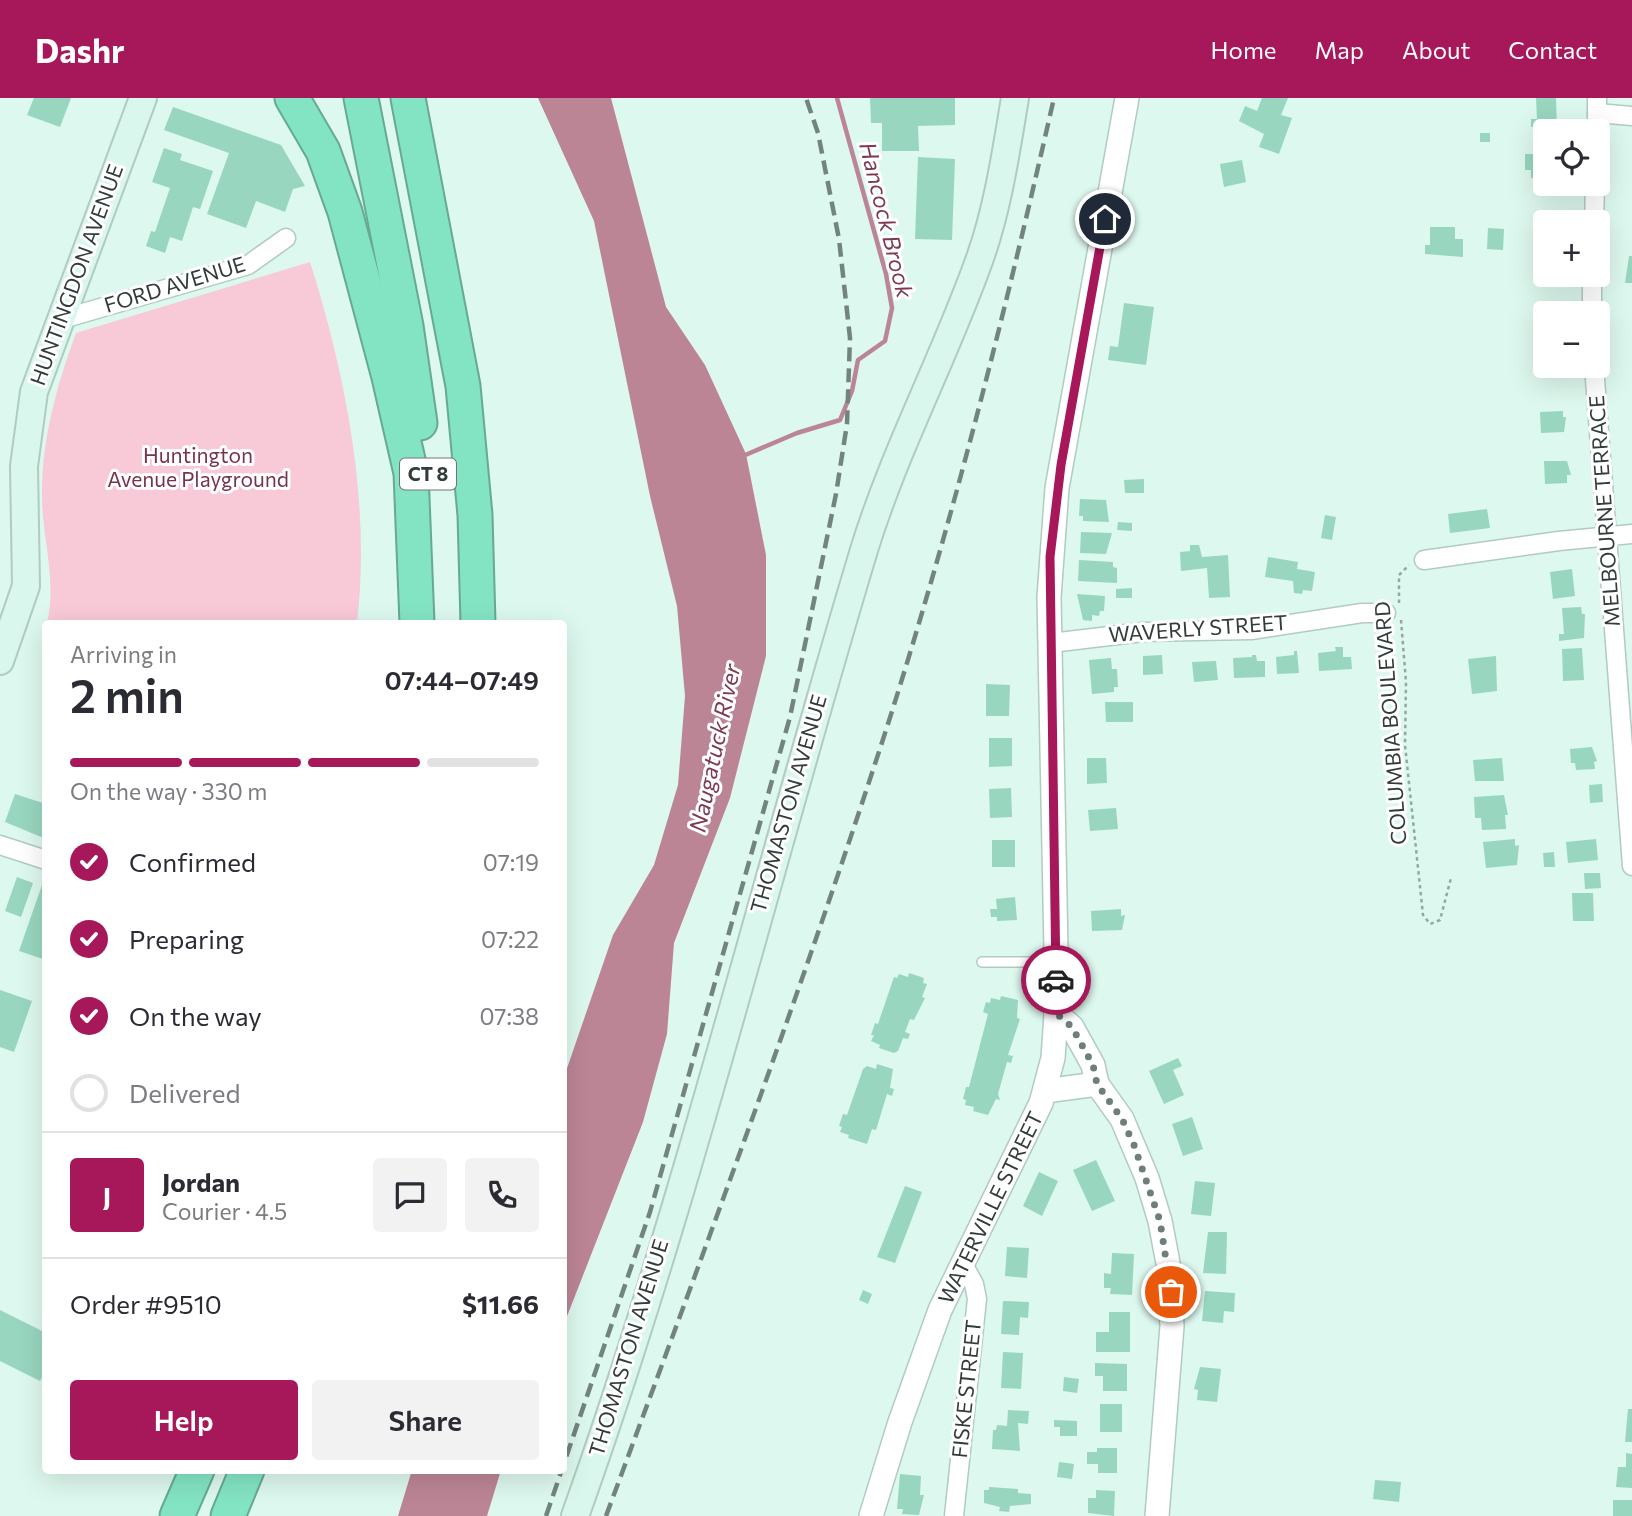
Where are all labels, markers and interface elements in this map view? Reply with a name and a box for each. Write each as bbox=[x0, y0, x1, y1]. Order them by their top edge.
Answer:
text: Dashr bbox=[35, 29, 125, 70]
text: Home bbox=[1211, 35, 1277, 64]
text: Map bbox=[1315, 35, 1364, 64]
text: About bbox=[1402, 35, 1470, 64]
text: Contact bbox=[1508, 35, 1597, 64]
map controls bbox=[1533, 119, 1610, 378]
button: locate bbox=[1533, 119, 1610, 196]
water label: Hancock Brook bbox=[854, 139, 920, 301]
street label: HUNTINGDON AVENUE bbox=[24, 161, 127, 388]
pin bbox=[1075, 189, 1135, 249]
icon: home bbox=[1086, 200, 1124, 238]
button: + bbox=[1533, 210, 1610, 287]
street label: FORD AVENUE bbox=[101, 250, 248, 317]
button: − bbox=[1533, 301, 1610, 378]
street label: MELBOURNE TERRACE bbox=[1583, 395, 1624, 628]
park label: Huntington Avenue Playground bbox=[107, 442, 289, 491]
road number: CT 8 bbox=[400, 458, 456, 490]
street label: COLUMBIA BOULEVARD bbox=[1369, 601, 1410, 846]
street label: WAVERLY STREET bbox=[1108, 609, 1288, 646]
text: Arriving in bbox=[70, 640, 177, 668]
water label: Naugatuck River bbox=[683, 660, 746, 834]
text: 07:44–07:49 bbox=[384, 664, 539, 695]
text: 2 min bbox=[70, 666, 184, 722]
street label: THOMASTON AVENUE bbox=[744, 692, 831, 916]
text: On the way · 330 m bbox=[70, 777, 267, 805]
icon: check bbox=[70, 843, 108, 881]
text: Confirmed bbox=[129, 846, 256, 877]
text: 07:19 bbox=[483, 848, 539, 876]
icon: check bbox=[70, 920, 108, 958]
text: Preparing bbox=[129, 923, 244, 954]
text: 07:22 bbox=[481, 925, 539, 953]
courier bbox=[1021, 945, 1091, 1015]
icon: car bbox=[1037, 961, 1075, 999]
icon: check bbox=[70, 997, 108, 1035]
text: On the way bbox=[129, 1000, 262, 1031]
text: 07:38 bbox=[479, 1002, 539, 1030]
text: Delivered bbox=[129, 1077, 240, 1108]
street label: WATERVILLE STREET bbox=[932, 1107, 1047, 1308]
button: chat bbox=[373, 1158, 447, 1232]
button: phone bbox=[465, 1158, 539, 1232]
text: Jordan bbox=[162, 1166, 240, 1197]
text: J bbox=[103, 1180, 111, 1211]
text: Courier · 4.5 bbox=[162, 1197, 287, 1225]
street label: THOMASTON AVENUE bbox=[583, 1236, 673, 1459]
pin bbox=[1141, 1262, 1201, 1322]
icon: bag bbox=[1152, 1273, 1190, 1311]
text: Order #9510 bbox=[70, 1288, 222, 1319]
text: $11.66 bbox=[462, 1288, 539, 1319]
street label: FISKE STREET bbox=[946, 1319, 985, 1459]
button: Help bbox=[70, 1380, 298, 1460]
button: Share bbox=[312, 1380, 539, 1460]

